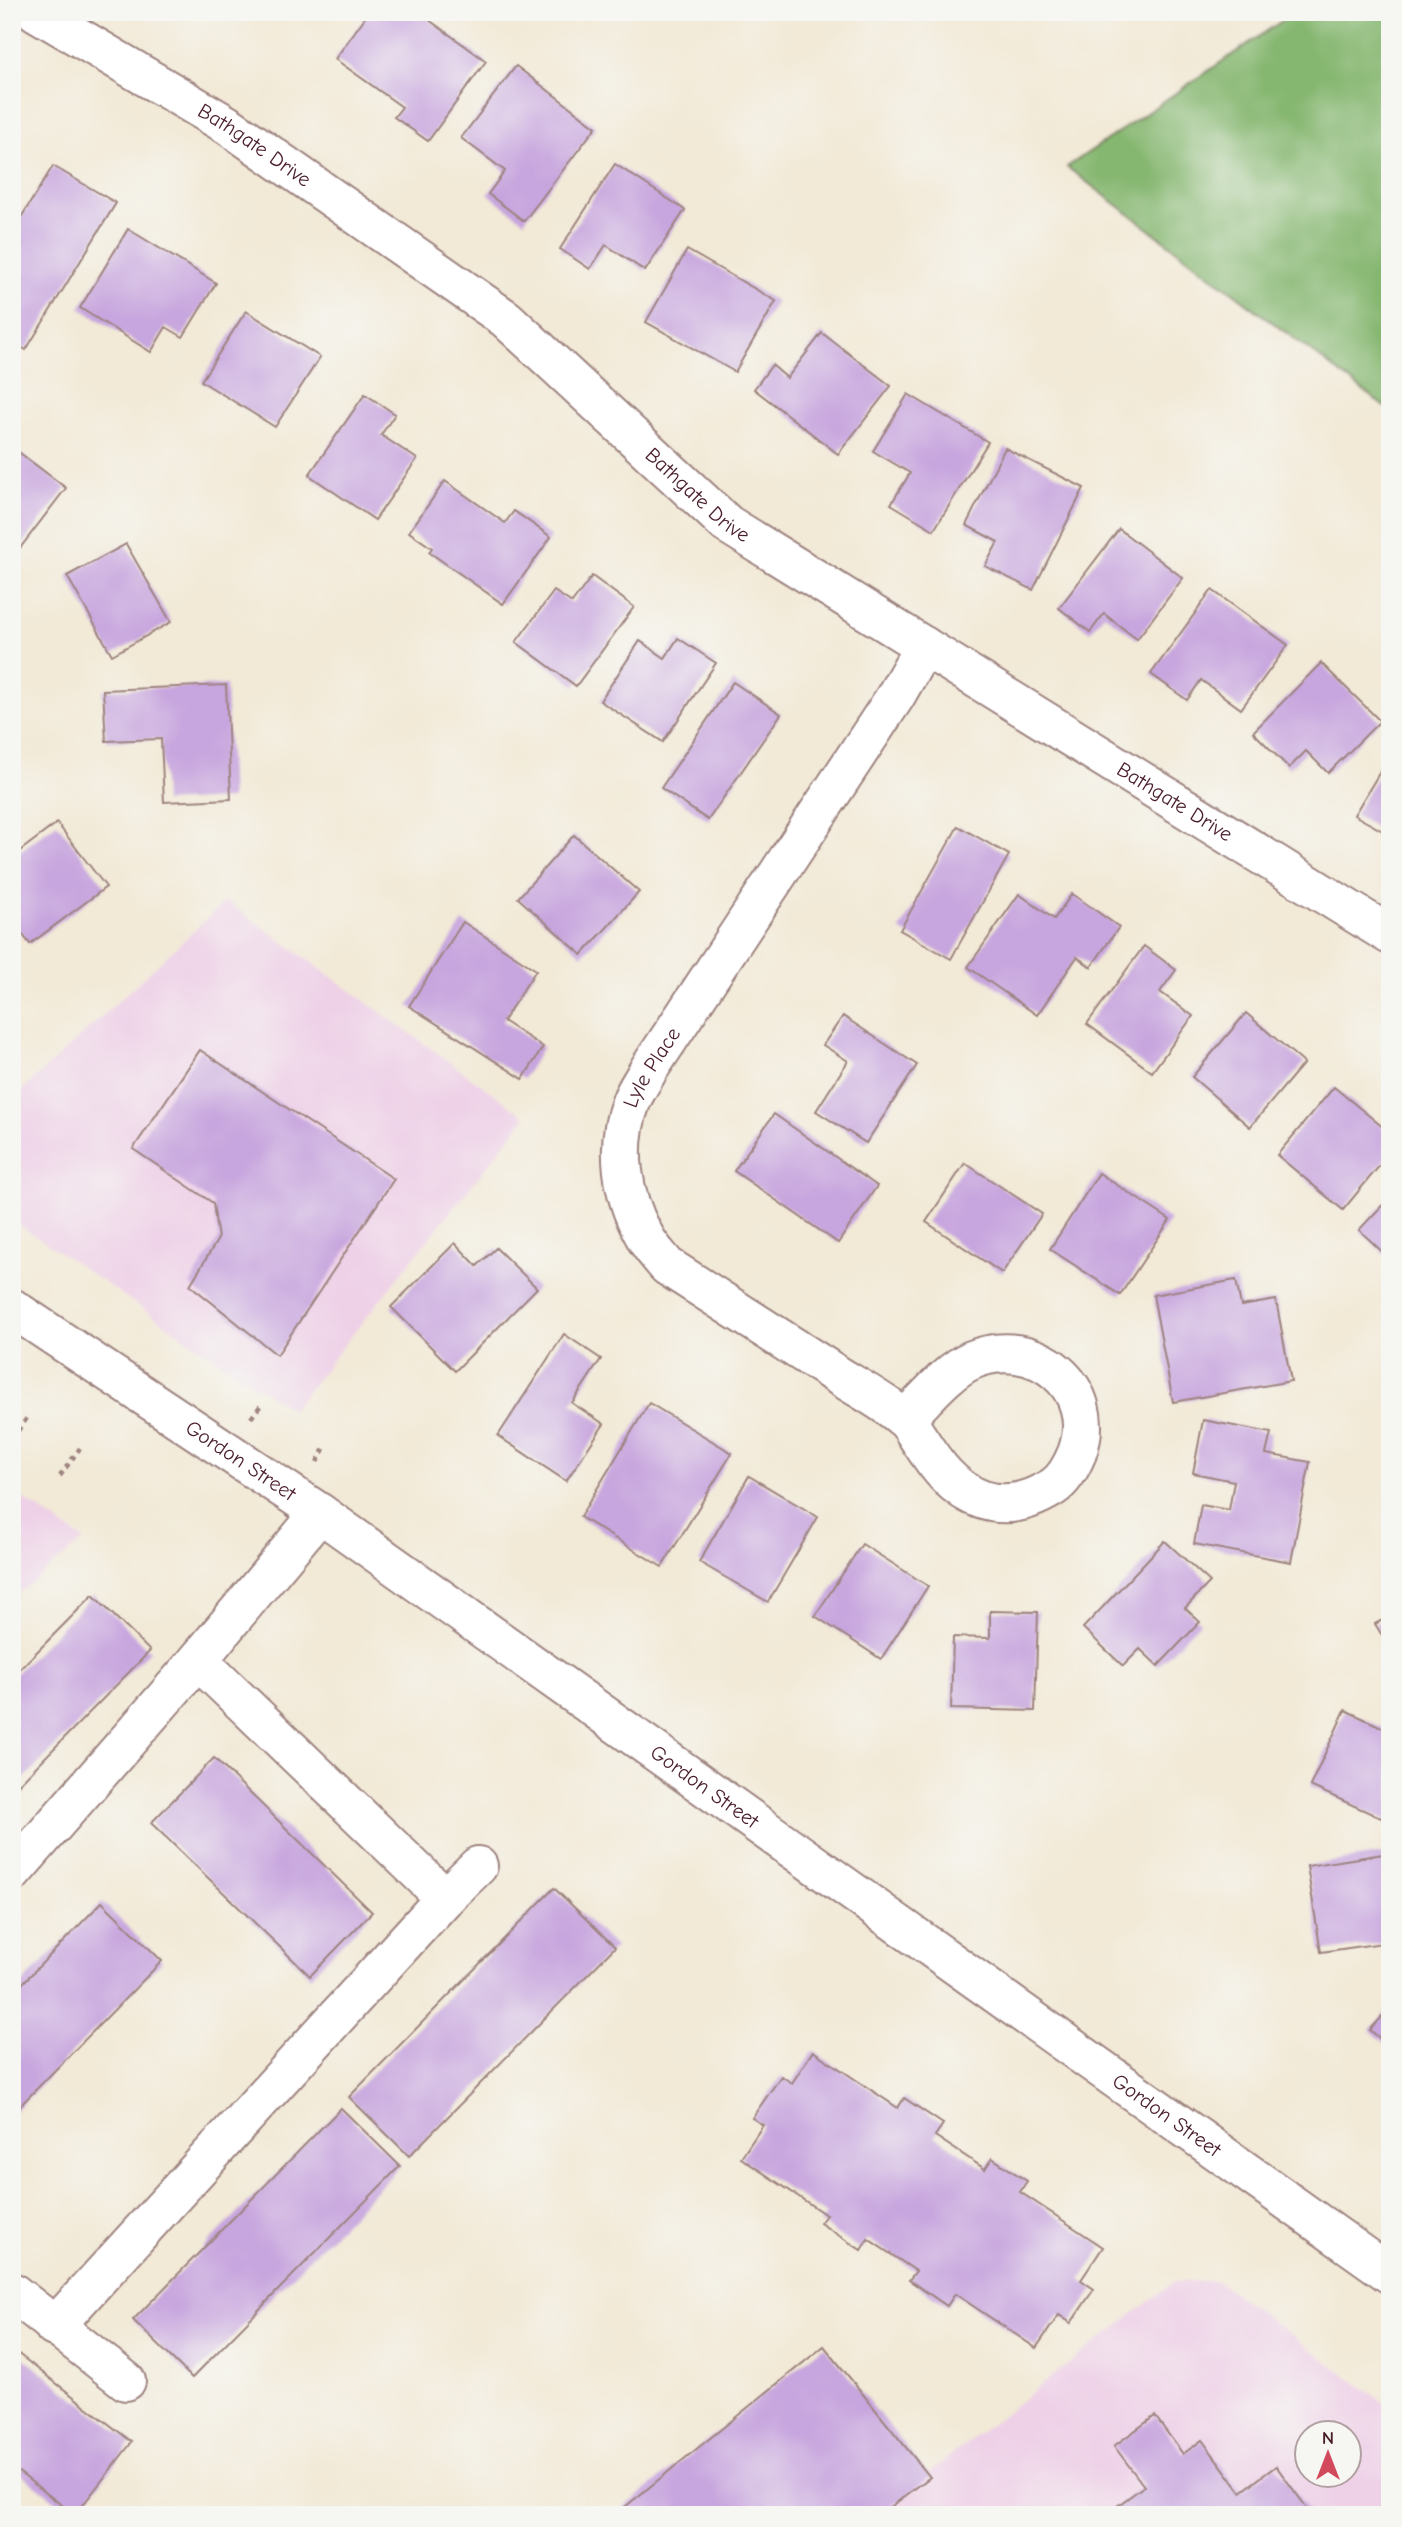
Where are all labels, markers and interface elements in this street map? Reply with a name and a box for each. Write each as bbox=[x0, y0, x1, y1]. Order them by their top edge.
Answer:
street label: Bathgate Drive bbox=[194, 98, 316, 192]
street label: Bathgate Drive bbox=[640, 443, 754, 547]
street label: Bathgate Drive bbox=[1113, 757, 1237, 846]
street label: Lyle Place bbox=[618, 1023, 685, 1111]
street label: Gordon Street bbox=[181, 1415, 301, 1506]
street label: Gordon Street bbox=[646, 1740, 764, 1834]
street label: Gordon Street bbox=[1108, 2068, 1226, 2162]
north arrow bbox=[1294, 2418, 1364, 2488]
text: N bbox=[1322, 2427, 1334, 2449]

